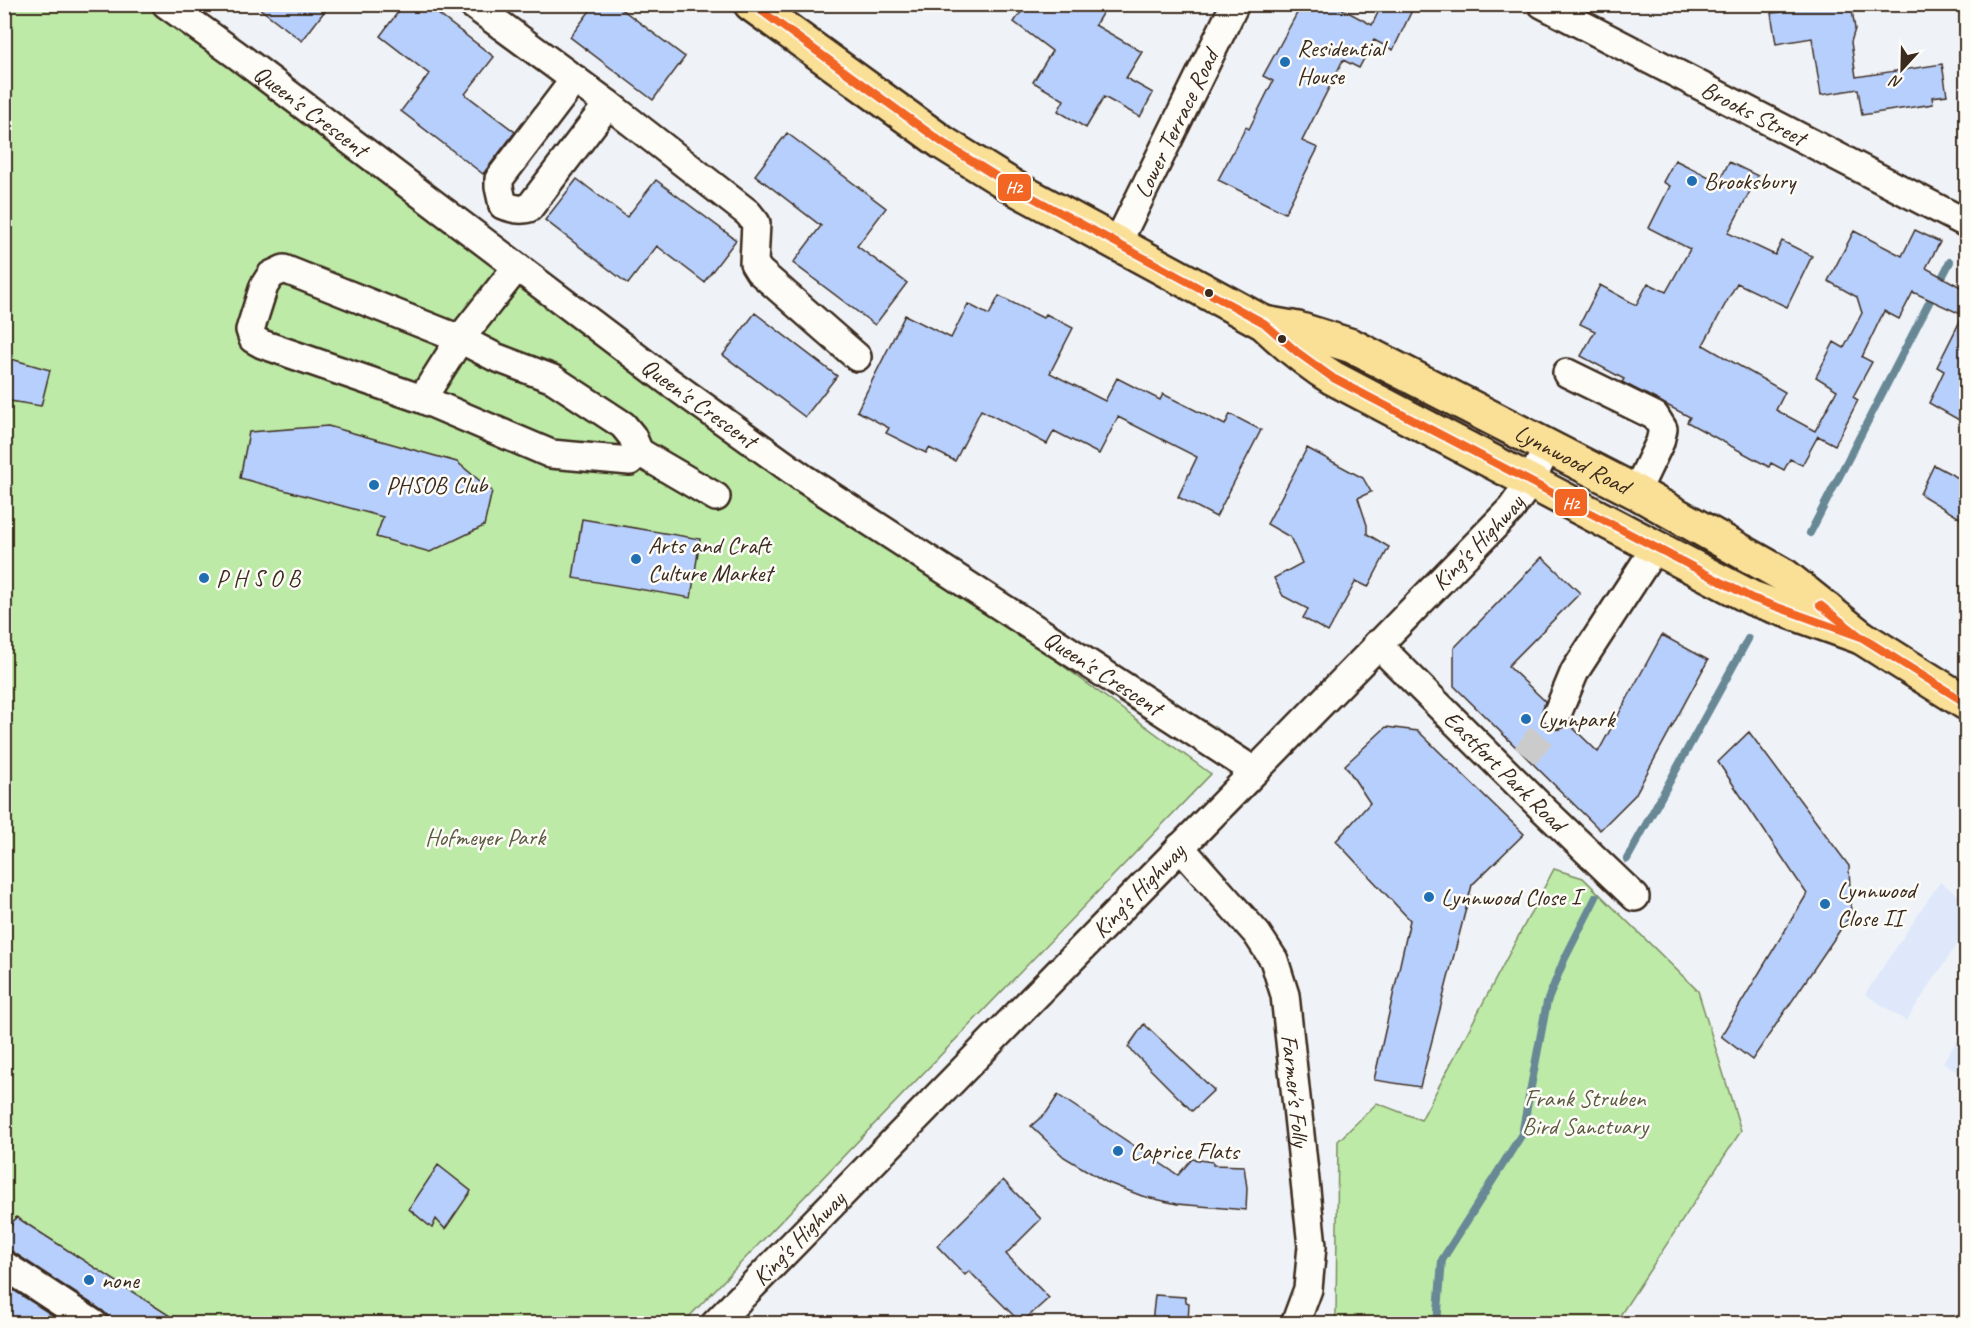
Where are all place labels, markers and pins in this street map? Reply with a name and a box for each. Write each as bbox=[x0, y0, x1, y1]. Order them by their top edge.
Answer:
place label: Residential House bbox=[1297, 33, 1388, 91]
marker: Residential House bbox=[1278, 55, 1292, 69]
place label: Brooksbury bbox=[1704, 166, 1797, 196]
marker: Brooksbury bbox=[1685, 174, 1699, 188]
unlabelled marker bbox=[1203, 287, 1215, 299]
unlabelled marker bbox=[1276, 333, 1288, 345]
place label: PHSOB Club bbox=[386, 470, 489, 500]
marker: PHSOB Club bbox=[367, 478, 381, 492]
place label: Arts and Craft Culture Market bbox=[648, 530, 775, 588]
marker: Arts and Craft Culture Market bbox=[629, 552, 643, 566]
place label: P H S O B bbox=[216, 563, 301, 593]
marker: P H S O B bbox=[197, 571, 211, 585]
place label: Lynnpark bbox=[1538, 704, 1617, 734]
marker: Lynnpark bbox=[1519, 712, 1533, 726]
place label: Lynnwood Close II bbox=[1837, 875, 1919, 933]
place label: Lynnwood Close I bbox=[1441, 882, 1586, 912]
marker: Lynnwood Close I bbox=[1422, 890, 1436, 904]
marker: Lynnwood Close II bbox=[1818, 897, 1832, 911]
place label: Caprice Flats bbox=[1130, 1136, 1240, 1166]
marker: Caprice Flats bbox=[1111, 1144, 1125, 1158]
place label: none bbox=[101, 1265, 141, 1295]
marker: none bbox=[82, 1273, 96, 1287]

